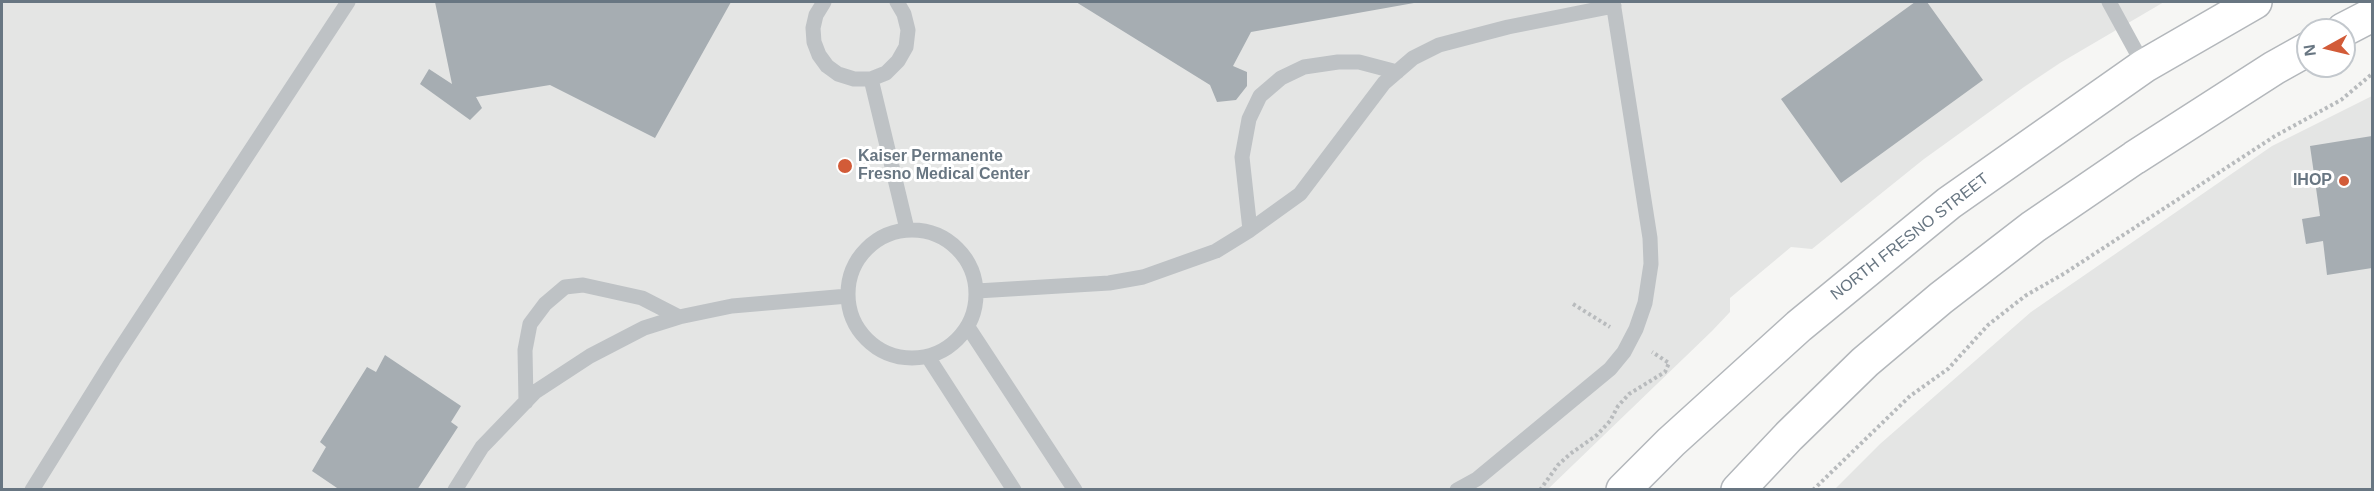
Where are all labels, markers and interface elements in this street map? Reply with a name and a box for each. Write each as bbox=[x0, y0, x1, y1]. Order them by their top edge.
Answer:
north arrow bbox=[2296, 18, 2356, 78]
text: N bbox=[2300, 43, 2319, 57]
place label: Kaiser Permanente Fresno Medical Center bbox=[858, 147, 1030, 185]
marker: Kaiser Permanente Fresno Medical Center bbox=[836, 157, 854, 175]
street label: NORTH FRESNO STREET bbox=[1827, 169, 1993, 305]
place label: IHOP bbox=[2293, 171, 2332, 191]
marker: IHOP bbox=[2337, 174, 2351, 188]

